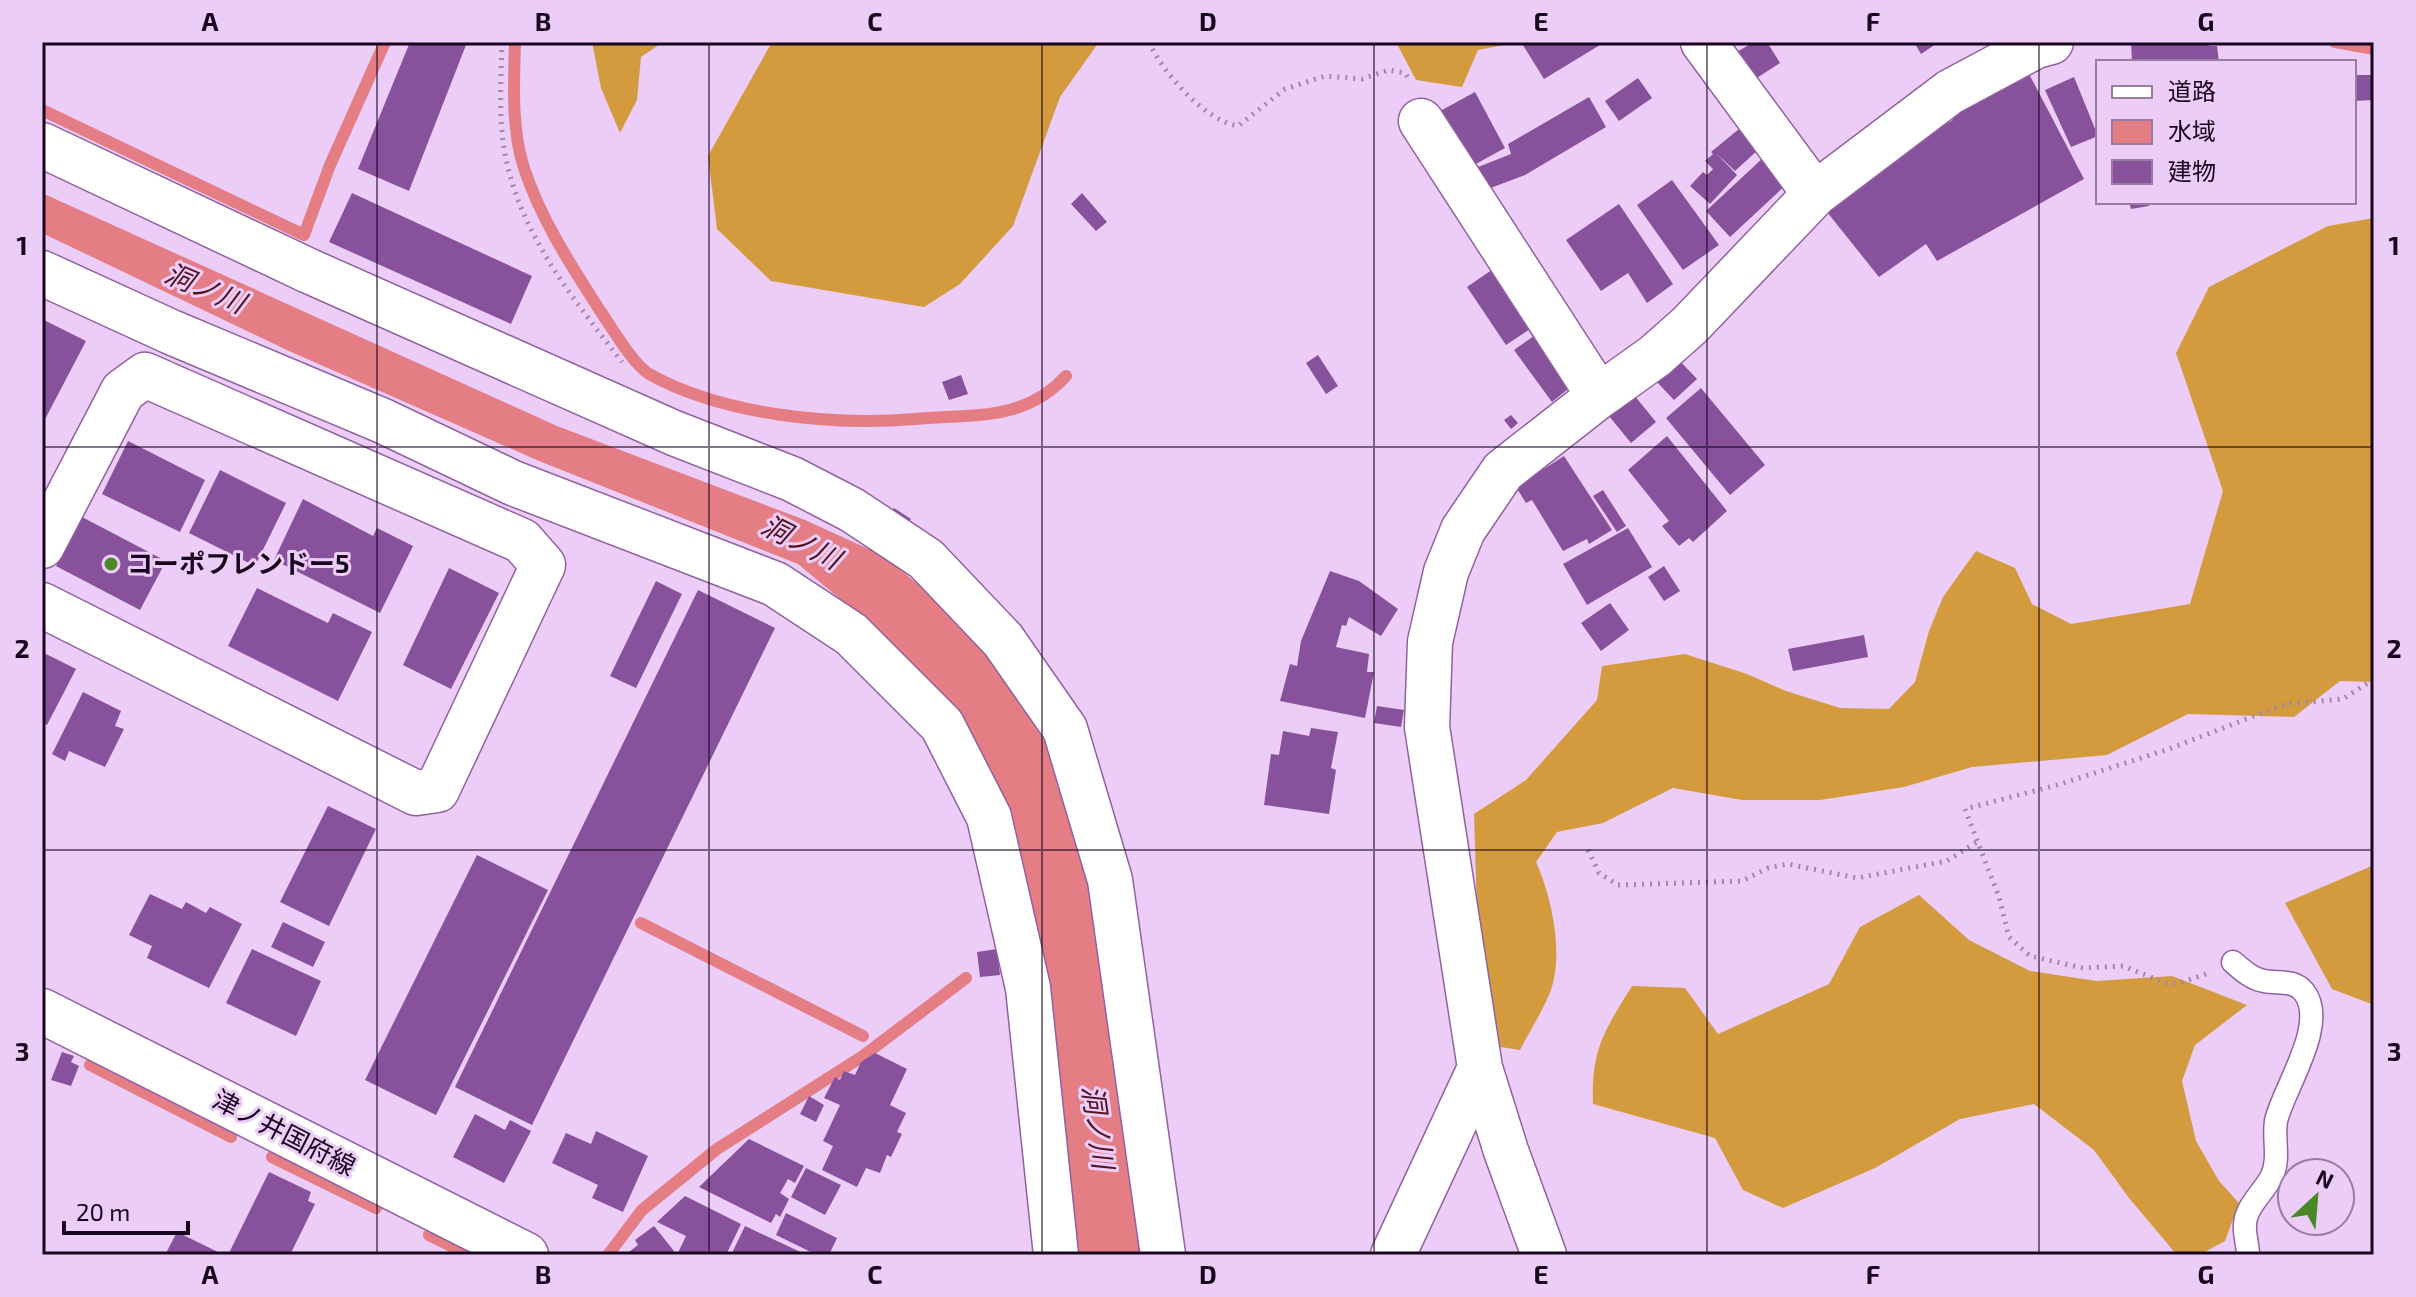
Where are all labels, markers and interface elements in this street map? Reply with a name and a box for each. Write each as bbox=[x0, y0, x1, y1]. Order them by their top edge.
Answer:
text: A bbox=[202, 5, 219, 36]
text: B bbox=[535, 5, 551, 36]
text: C bbox=[867, 5, 883, 36]
text: D bbox=[1199, 5, 1217, 36]
text: E bbox=[1533, 5, 1549, 36]
text: F bbox=[1866, 5, 1880, 36]
text: G bbox=[2198, 5, 2214, 36]
legend bbox=[2096, 60, 2356, 204]
text: 道路 bbox=[2168, 76, 2216, 105]
text: 水域 bbox=[2168, 116, 2216, 145]
text: 建物 bbox=[2168, 156, 2216, 185]
text: 1 bbox=[16, 229, 28, 260]
text: 1 bbox=[2388, 229, 2400, 260]
water label: 洞ノ川 bbox=[160, 255, 253, 320]
water label: 洞ノ川 bbox=[756, 507, 849, 577]
place label: コーポフレンドー5 bbox=[127, 547, 349, 578]
marker: コーポフレンドー5 bbox=[102, 555, 120, 573]
text: 2 bbox=[14, 632, 30, 663]
text: 2 bbox=[2386, 632, 2402, 663]
text: 3 bbox=[15, 1035, 29, 1066]
text: 3 bbox=[2387, 1035, 2401, 1066]
street label: 津ノ井国府線 bbox=[208, 1082, 361, 1181]
water label: 洞ノ川 bbox=[1076, 1083, 1122, 1174]
north arrow bbox=[2276, 1157, 2356, 1237]
text: N bbox=[2312, 1163, 2338, 1193]
scale bar bbox=[64, 1185, 188, 1235]
text: 20 m bbox=[76, 1197, 130, 1226]
text: A bbox=[202, 1258, 219, 1289]
text: B bbox=[535, 1258, 551, 1289]
text: C bbox=[867, 1258, 883, 1289]
text: D bbox=[1199, 1258, 1217, 1289]
text: E bbox=[1533, 1258, 1549, 1289]
text: F bbox=[1866, 1258, 1880, 1289]
text: G bbox=[2198, 1258, 2214, 1289]

